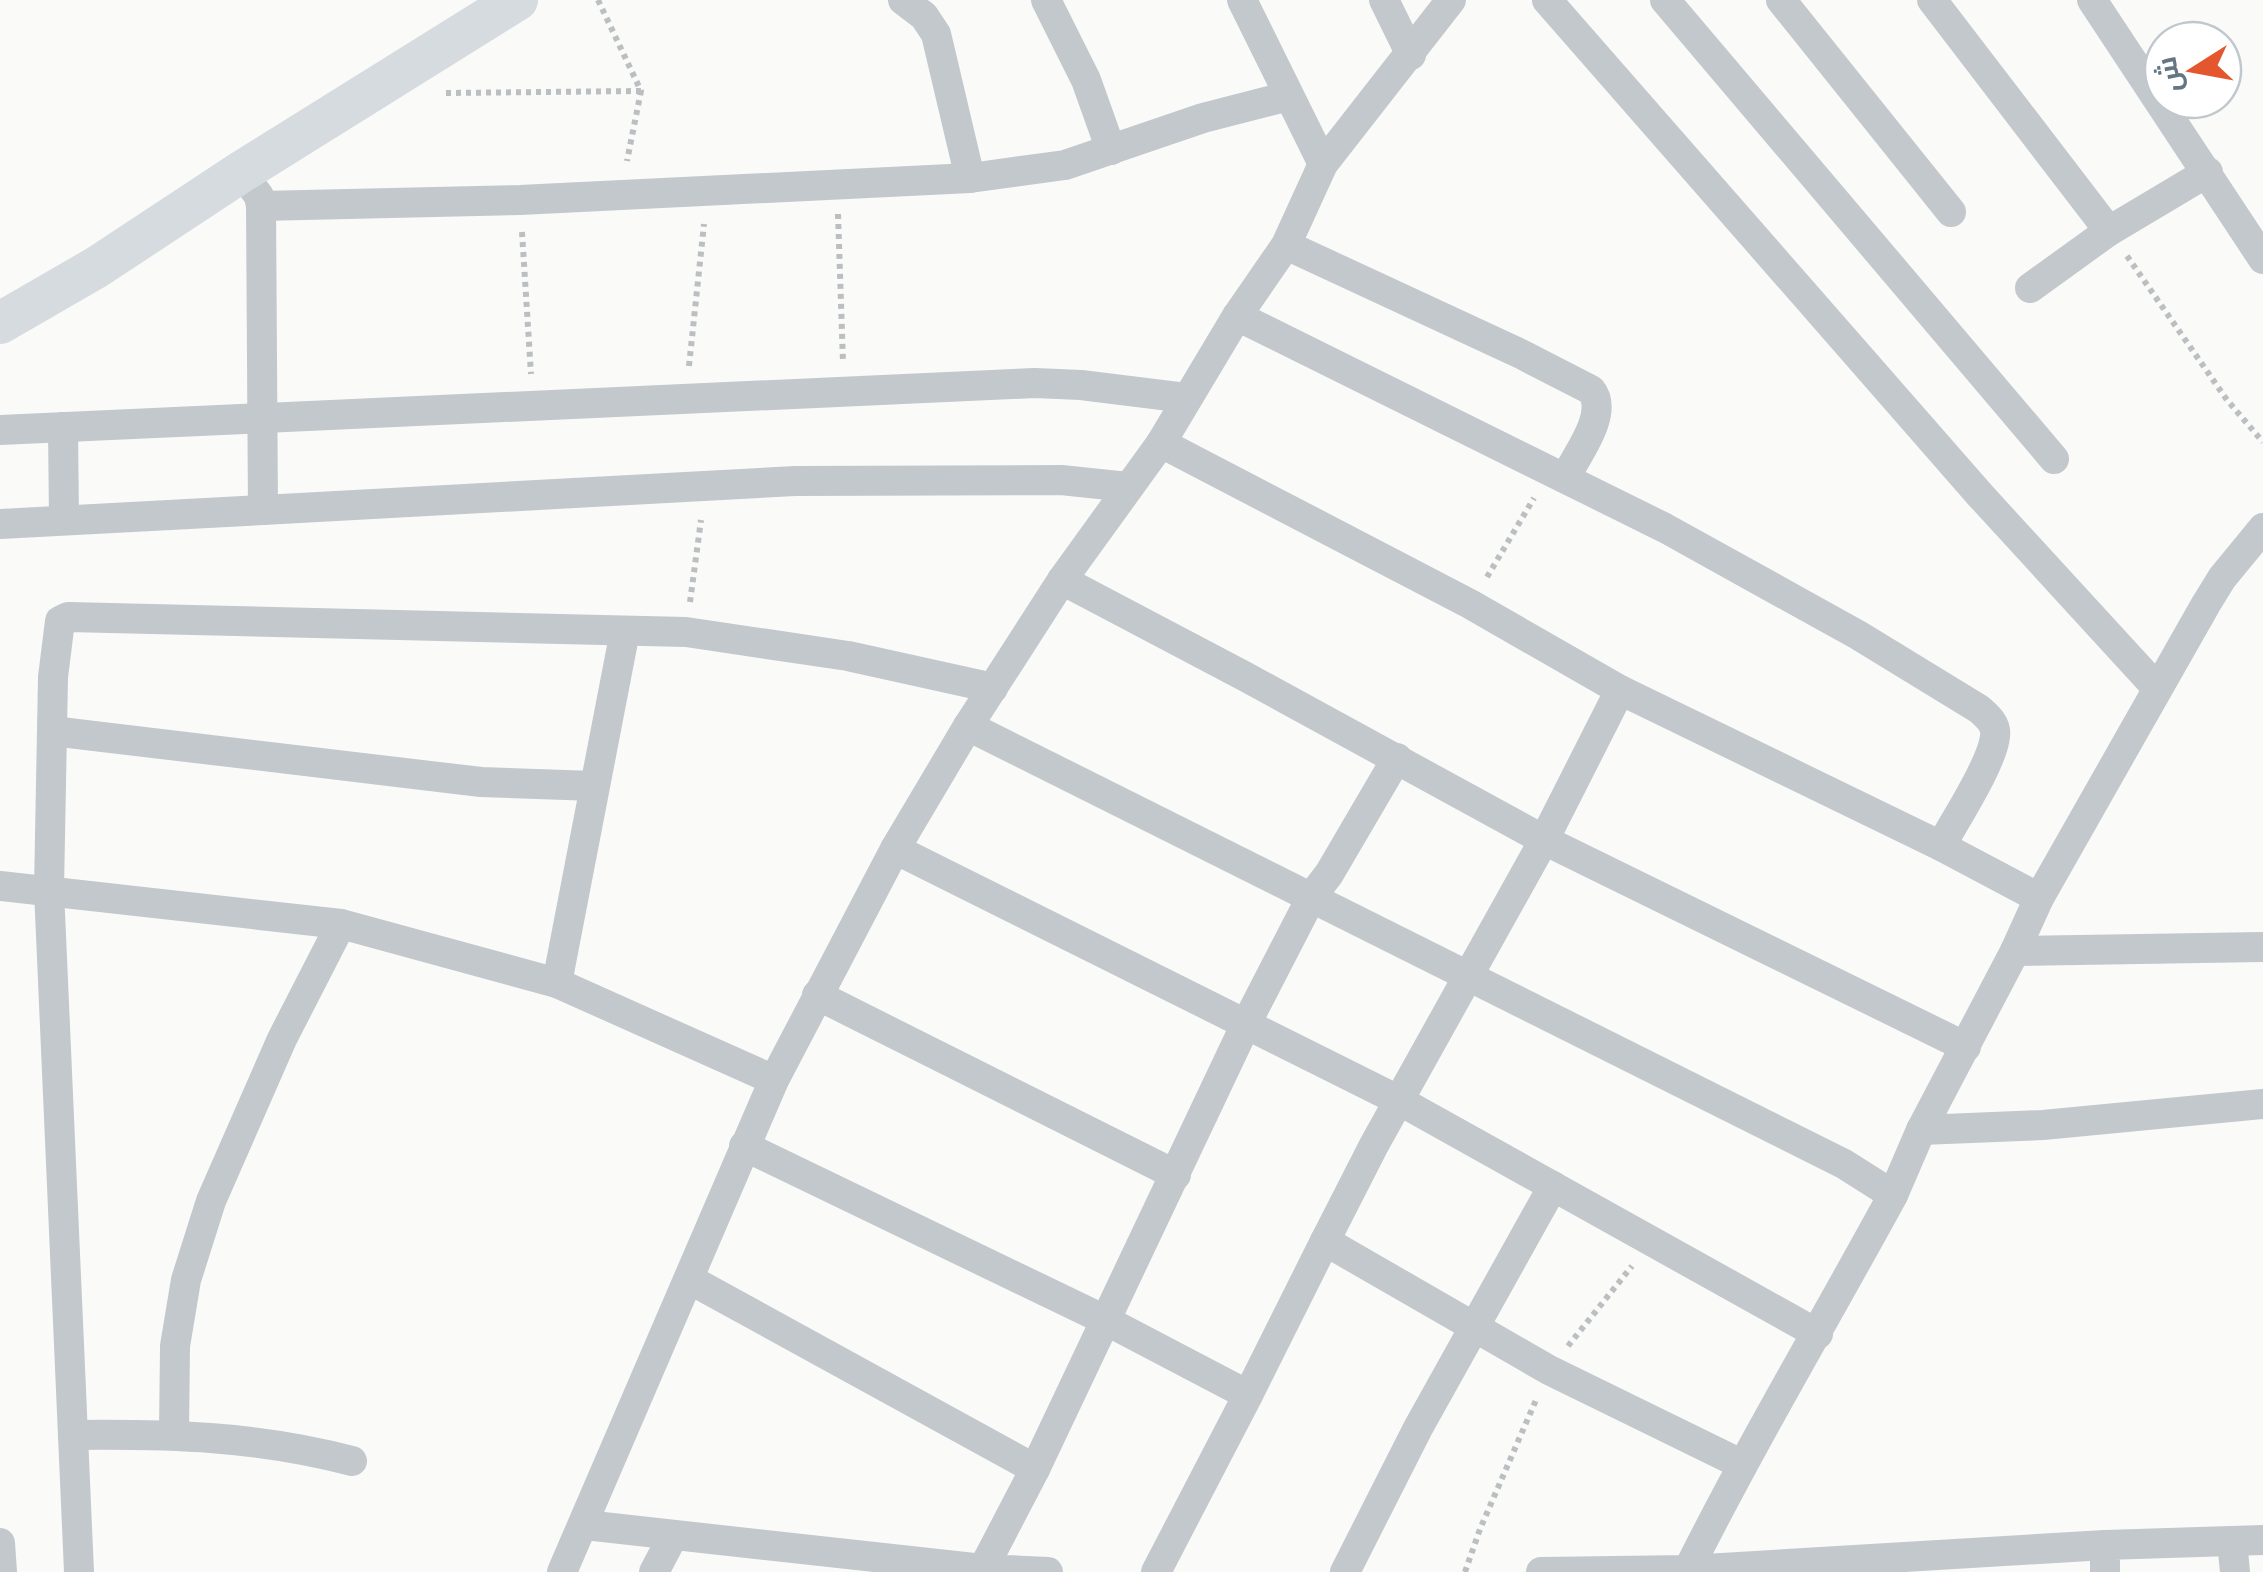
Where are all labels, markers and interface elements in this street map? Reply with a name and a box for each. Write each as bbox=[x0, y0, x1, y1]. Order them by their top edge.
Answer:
north arrow bbox=[2143, 20, 2243, 120]
text: ش bbox=[2149, 54, 2190, 95]

